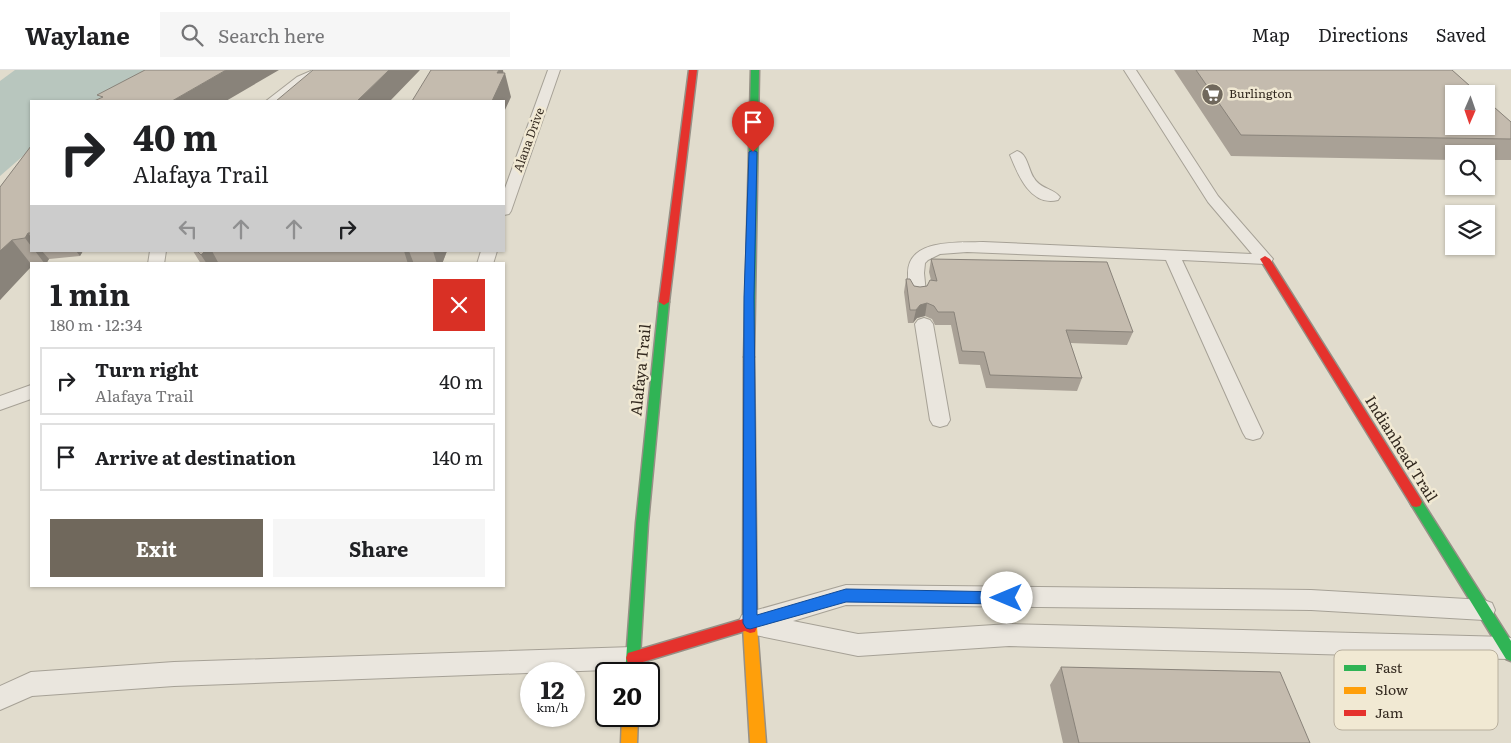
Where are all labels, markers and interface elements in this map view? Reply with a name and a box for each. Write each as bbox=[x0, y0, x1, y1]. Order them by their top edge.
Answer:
search box bbox=[160, 12, 510, 57]
text: Waylane bbox=[25, 17, 130, 52]
icon: search bbox=[178, 21, 206, 49]
text: Search here bbox=[218, 21, 325, 49]
text: Map bbox=[1252, 21, 1290, 48]
text: Directions bbox=[1318, 21, 1408, 48]
text: Saved bbox=[1436, 21, 1486, 48]
supermarket icon: Burlington bbox=[1201, 82, 1225, 106]
place label: Burlington bbox=[1229, 84, 1292, 102]
north arrow bbox=[1445, 85, 1495, 135]
map controls bbox=[1445, 85, 1495, 255]
pin bbox=[732, 101, 774, 152]
street label: Alana Drive bbox=[508, 105, 548, 174]
icon: arrive bbox=[739, 108, 767, 136]
text: 40 m bbox=[133, 110, 218, 162]
icon: right bbox=[50, 120, 115, 185]
button: search bbox=[1445, 145, 1495, 195]
text: Alafaya Trail bbox=[133, 157, 269, 190]
button: layers bbox=[1445, 205, 1495, 255]
icon: left bbox=[174, 215, 202, 243]
icon: ahead bbox=[227, 215, 255, 243]
icon: ahead bbox=[280, 215, 308, 243]
icon: right bbox=[333, 215, 361, 243]
text: 1 min bbox=[50, 271, 130, 315]
button: close bbox=[433, 279, 485, 331]
text: 180 m · 12:34 bbox=[50, 312, 142, 336]
street label: Alafaya Trail bbox=[623, 323, 656, 417]
text: Turn right bbox=[95, 355, 199, 383]
icon: right bbox=[52, 367, 80, 395]
text: 40 m bbox=[439, 367, 483, 395]
text: Alafaya Trail bbox=[95, 383, 194, 407]
street label: Indianhead Trail bbox=[1360, 390, 1444, 506]
icon: arrive bbox=[52, 443, 80, 471]
text: Arrive at destination bbox=[95, 443, 296, 471]
text: 140 m bbox=[432, 443, 483, 471]
button: Exit bbox=[50, 519, 263, 577]
button: Share bbox=[273, 519, 485, 577]
position arrow bbox=[980, 571, 1032, 623]
legend bbox=[1334, 650, 1498, 730]
text: Fast bbox=[1375, 657, 1403, 677]
speed limit sign: 20 bbox=[595, 662, 660, 727]
text: 12 bbox=[541, 670, 564, 707]
text: Slow bbox=[1375, 679, 1408, 699]
text: km/h bbox=[537, 698, 568, 716]
text: Jam bbox=[1375, 702, 1404, 722]

